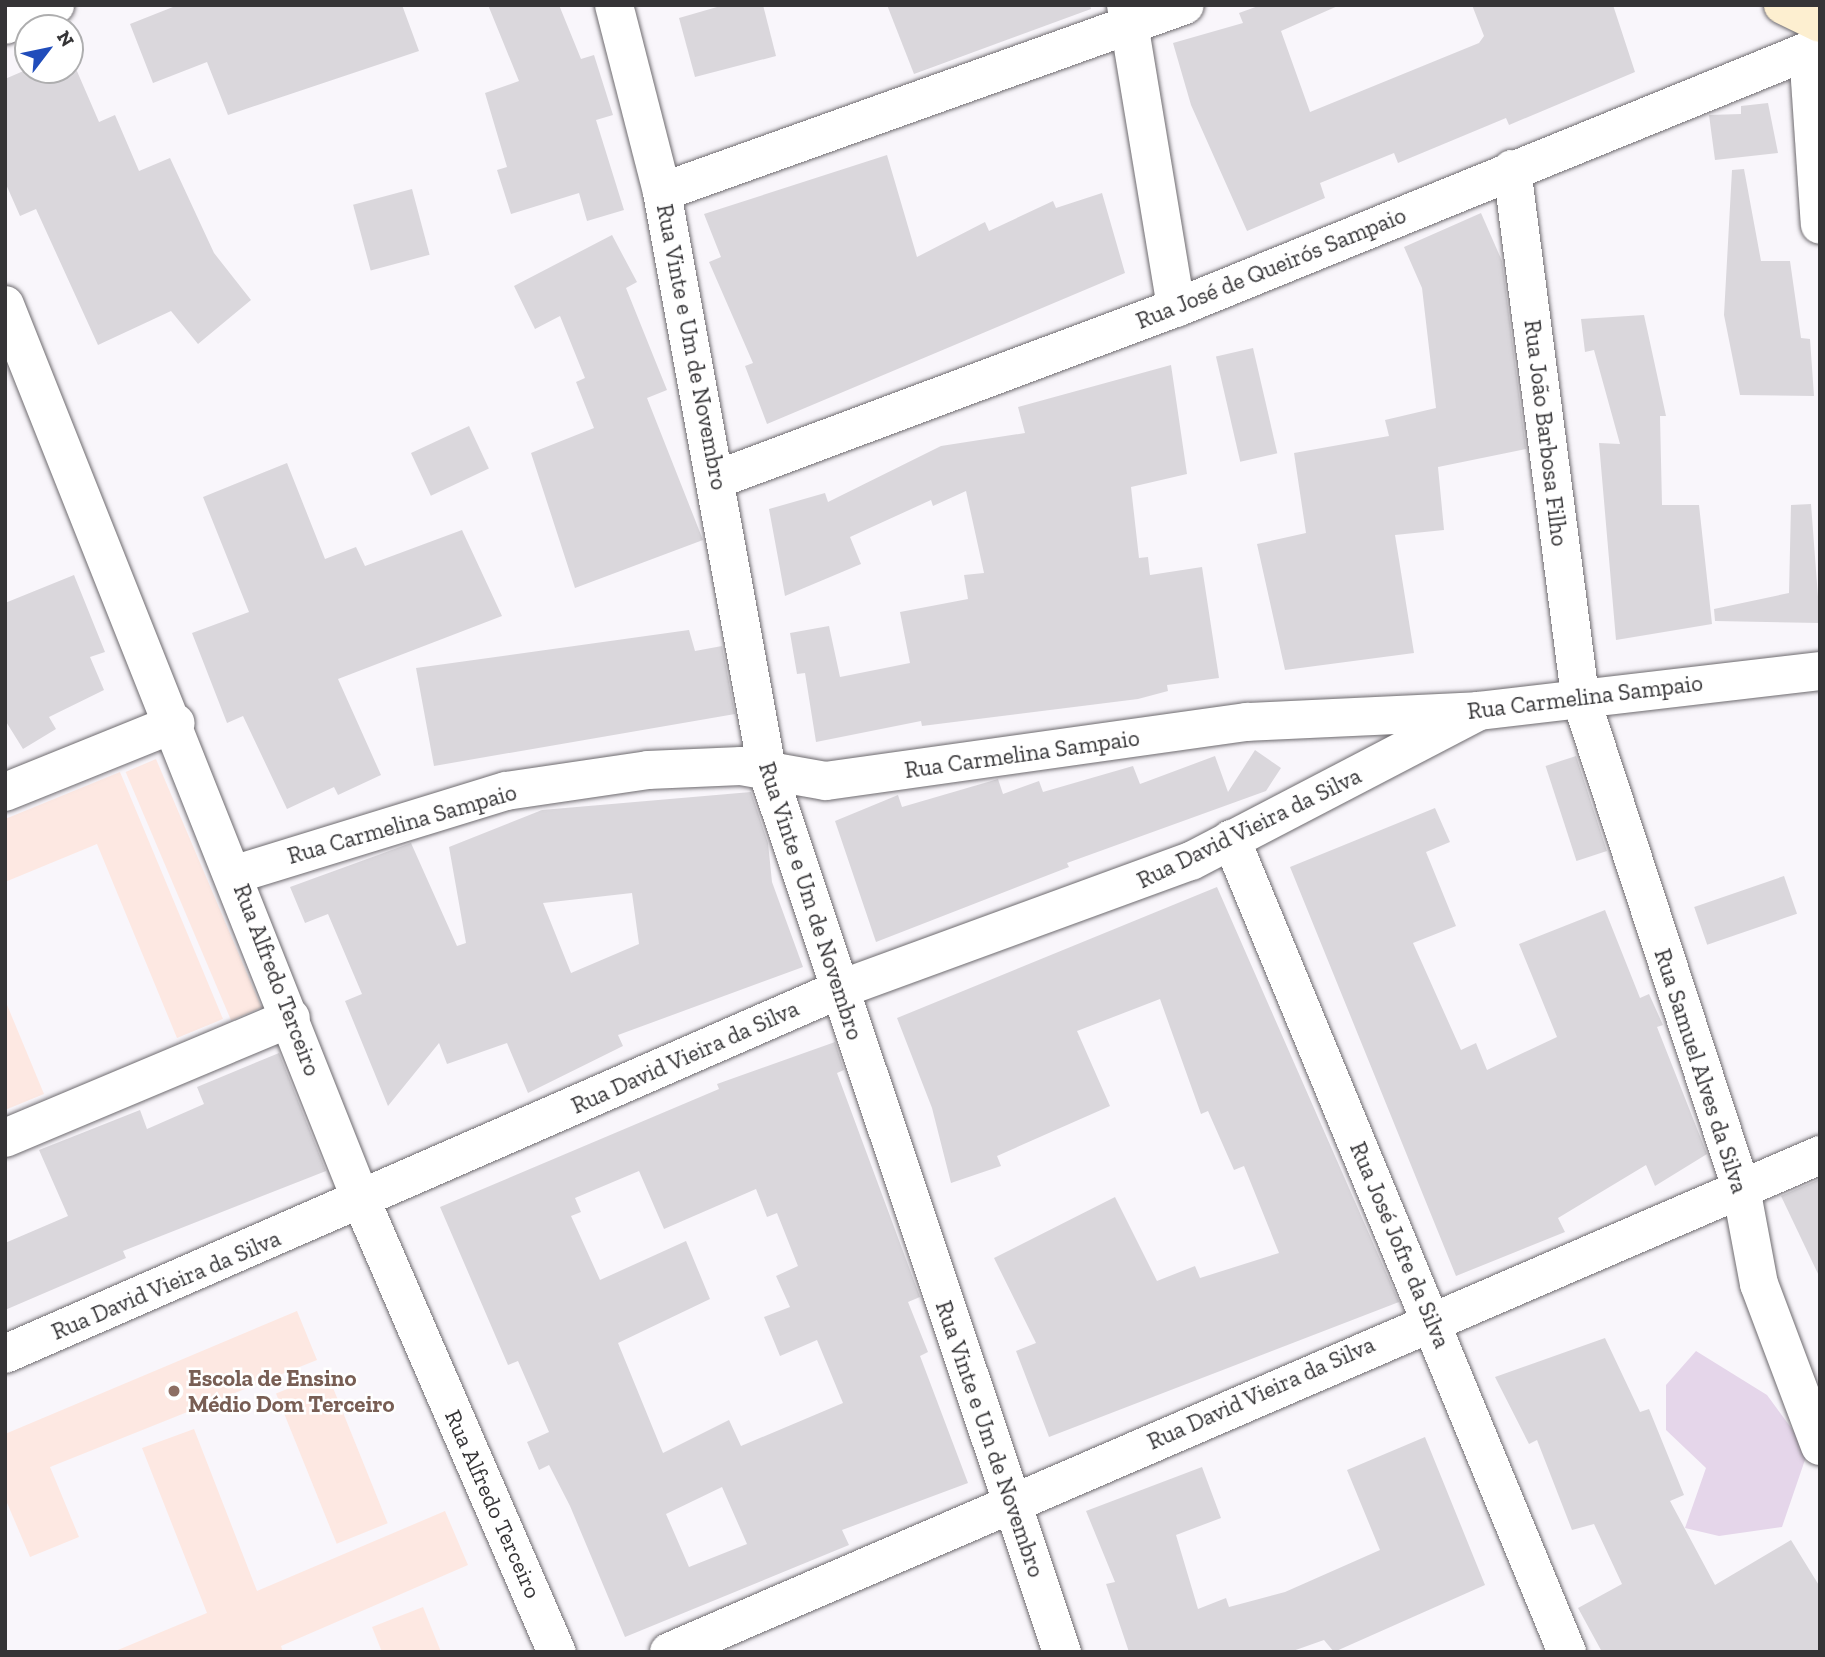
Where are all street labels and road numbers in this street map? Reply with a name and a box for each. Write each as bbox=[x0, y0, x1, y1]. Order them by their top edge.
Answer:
street label: Rua Vinte e Um de Novembro bbox=[651, 201, 733, 493]
street label: Rua José de Queirós Sampaio bbox=[1132, 201, 1410, 335]
street label: Rua João Barbosa Filho bbox=[1518, 318, 1574, 548]
street label: Rua Carmelina Sampaio bbox=[1466, 669, 1704, 725]
street label: Rua Carmelina Sampaio bbox=[903, 724, 1141, 784]
street label: Rua Vinte e Um de Novembro bbox=[753, 758, 869, 1044]
street label: Rua David Vieira da Silva bbox=[1132, 762, 1366, 894]
street label: Rua Carmelina Sampaio bbox=[284, 778, 520, 870]
street label: Rua Alfredo Terceiro bbox=[227, 880, 327, 1080]
street label: Rua Samuel Alves da Silva bbox=[1648, 945, 1754, 1197]
street label: Rua David Vieira da Silva bbox=[567, 994, 803, 1120]
street label: Rua José Jofre da Silva bbox=[1344, 1137, 1456, 1353]
street label: Rua David Vieira da Silva bbox=[47, 1224, 285, 1346]
street label: Rua Vinte e Um de Novembro bbox=[930, 1297, 1050, 1581]
street label: Rua David Vieira da Silva bbox=[1143, 1330, 1379, 1456]
street label: Rua Alfredo Terceiro bbox=[439, 1405, 547, 1603]

